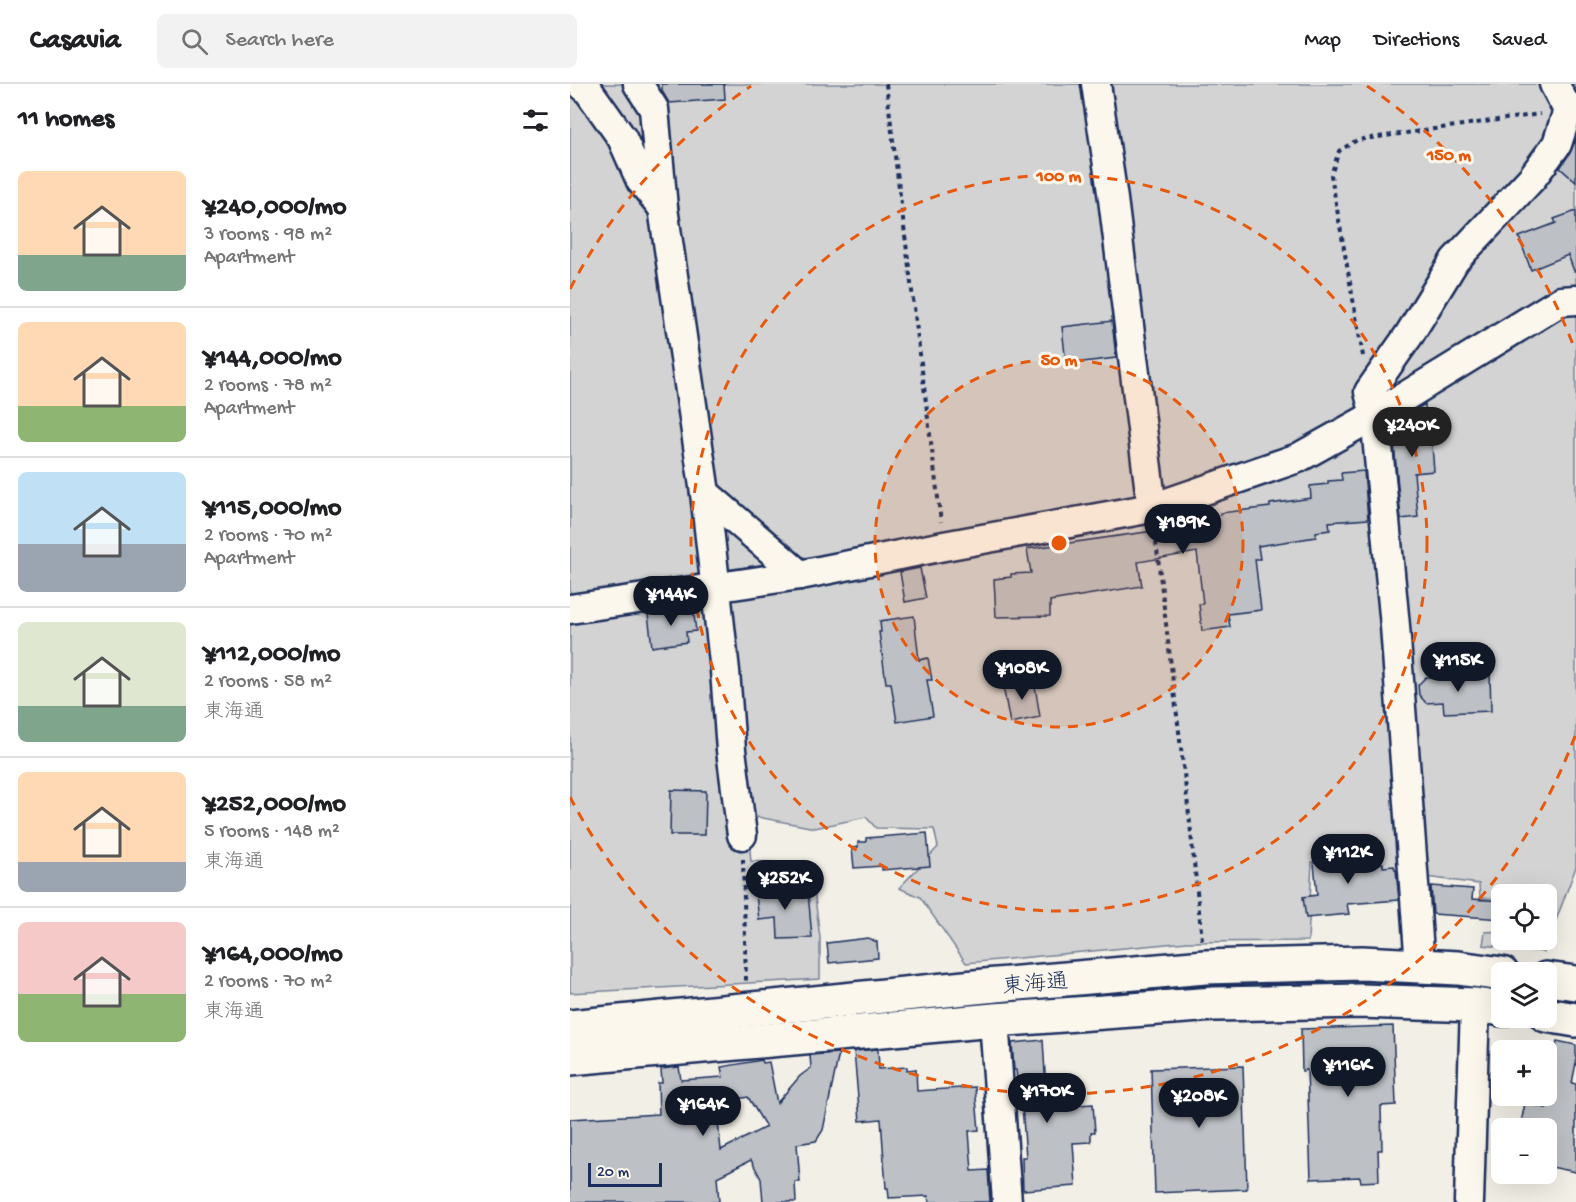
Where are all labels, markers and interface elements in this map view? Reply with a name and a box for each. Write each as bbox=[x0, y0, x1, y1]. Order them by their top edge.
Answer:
search box bbox=[157, 14, 577, 68]
text: Casavia bbox=[30, 25, 121, 58]
icon: search bbox=[178, 25, 211, 58]
text: Search here bbox=[226, 28, 334, 54]
text: Map bbox=[1304, 29, 1341, 54]
text: Directions bbox=[1374, 29, 1459, 54]
text: Saved bbox=[1492, 29, 1546, 54]
icon: filters bbox=[519, 104, 552, 137]
text: 11 homes bbox=[18, 105, 114, 136]
text: 150 m bbox=[1426, 146, 1471, 167]
text: 100 m bbox=[1036, 167, 1082, 188]
text: ¥240,000/mo bbox=[204, 193, 347, 224]
icon: home bbox=[66, 195, 138, 267]
text: 3 rooms · 98 m² bbox=[204, 224, 332, 247]
text: Apartment bbox=[204, 247, 294, 270]
text: ¥144,000/mo bbox=[204, 344, 342, 375]
icon: home bbox=[66, 346, 138, 418]
text: 50 m bbox=[1041, 351, 1078, 372]
text: 2 rooms · 78 m² bbox=[204, 375, 332, 398]
text: Apartment bbox=[204, 398, 294, 421]
pin: ¥240K bbox=[1370, 407, 1454, 458]
text: ¥240K bbox=[1387, 415, 1437, 438]
text: ¥115,000/mo bbox=[204, 494, 341, 525]
icon: home bbox=[66, 496, 138, 568]
pin: ¥189K bbox=[1141, 504, 1225, 555]
text: ¥189K bbox=[1158, 512, 1208, 535]
text: 2 rooms · 70 m² bbox=[204, 525, 332, 548]
centre of rings bbox=[1049, 533, 1069, 553]
text: Apartment bbox=[204, 548, 294, 571]
pin: ¥144K bbox=[629, 576, 713, 627]
text: ¥144K bbox=[647, 584, 695, 607]
text: ¥112,000/mo bbox=[204, 640, 340, 671]
pin: ¥115K bbox=[1416, 642, 1500, 693]
icon: home bbox=[66, 646, 138, 718]
pin: ¥108K bbox=[980, 650, 1064, 701]
text: ¥115K bbox=[1435, 650, 1481, 673]
text: ¥108K bbox=[997, 658, 1047, 681]
text: 2 rooms · 58 m² bbox=[204, 671, 332, 694]
text: 東海通 bbox=[204, 702, 264, 725]
text: ¥252,000/mo bbox=[204, 790, 346, 821]
icon: home bbox=[66, 796, 138, 868]
text: 5 rooms · 148 m² bbox=[204, 821, 340, 844]
pin: ¥112K bbox=[1306, 834, 1390, 885]
text: ¥112K bbox=[1325, 842, 1371, 865]
text: 東海通 bbox=[204, 852, 264, 875]
pin: ¥252K bbox=[743, 860, 827, 911]
text: ¥252K bbox=[760, 868, 810, 891]
map controls bbox=[1491, 884, 1557, 1184]
button: locate bbox=[1491, 884, 1557, 950]
text: ¥164,000/mo bbox=[204, 940, 343, 971]
icon: home bbox=[66, 946, 138, 1018]
button: layers bbox=[1491, 962, 1557, 1028]
street label: 東海通 bbox=[1001, 969, 1069, 1002]
text: 2 rooms · 70 m² bbox=[204, 971, 332, 994]
text: 東海通 bbox=[204, 1002, 264, 1025]
button: + bbox=[1491, 1040, 1557, 1106]
pin: ¥116K bbox=[1306, 1047, 1390, 1098]
text: ¥116K bbox=[1325, 1055, 1371, 1078]
pin: ¥170K bbox=[1005, 1073, 1089, 1124]
pin: ¥208K bbox=[1157, 1078, 1241, 1129]
text: ¥170K bbox=[1022, 1081, 1072, 1104]
pin: ¥164K bbox=[661, 1086, 745, 1137]
text: ¥208K bbox=[1173, 1086, 1225, 1109]
text: ¥164K bbox=[679, 1094, 727, 1117]
button: − bbox=[1491, 1118, 1557, 1184]
scale bar bbox=[588, 1160, 662, 1188]
text: 20 m bbox=[597, 1164, 629, 1183]

